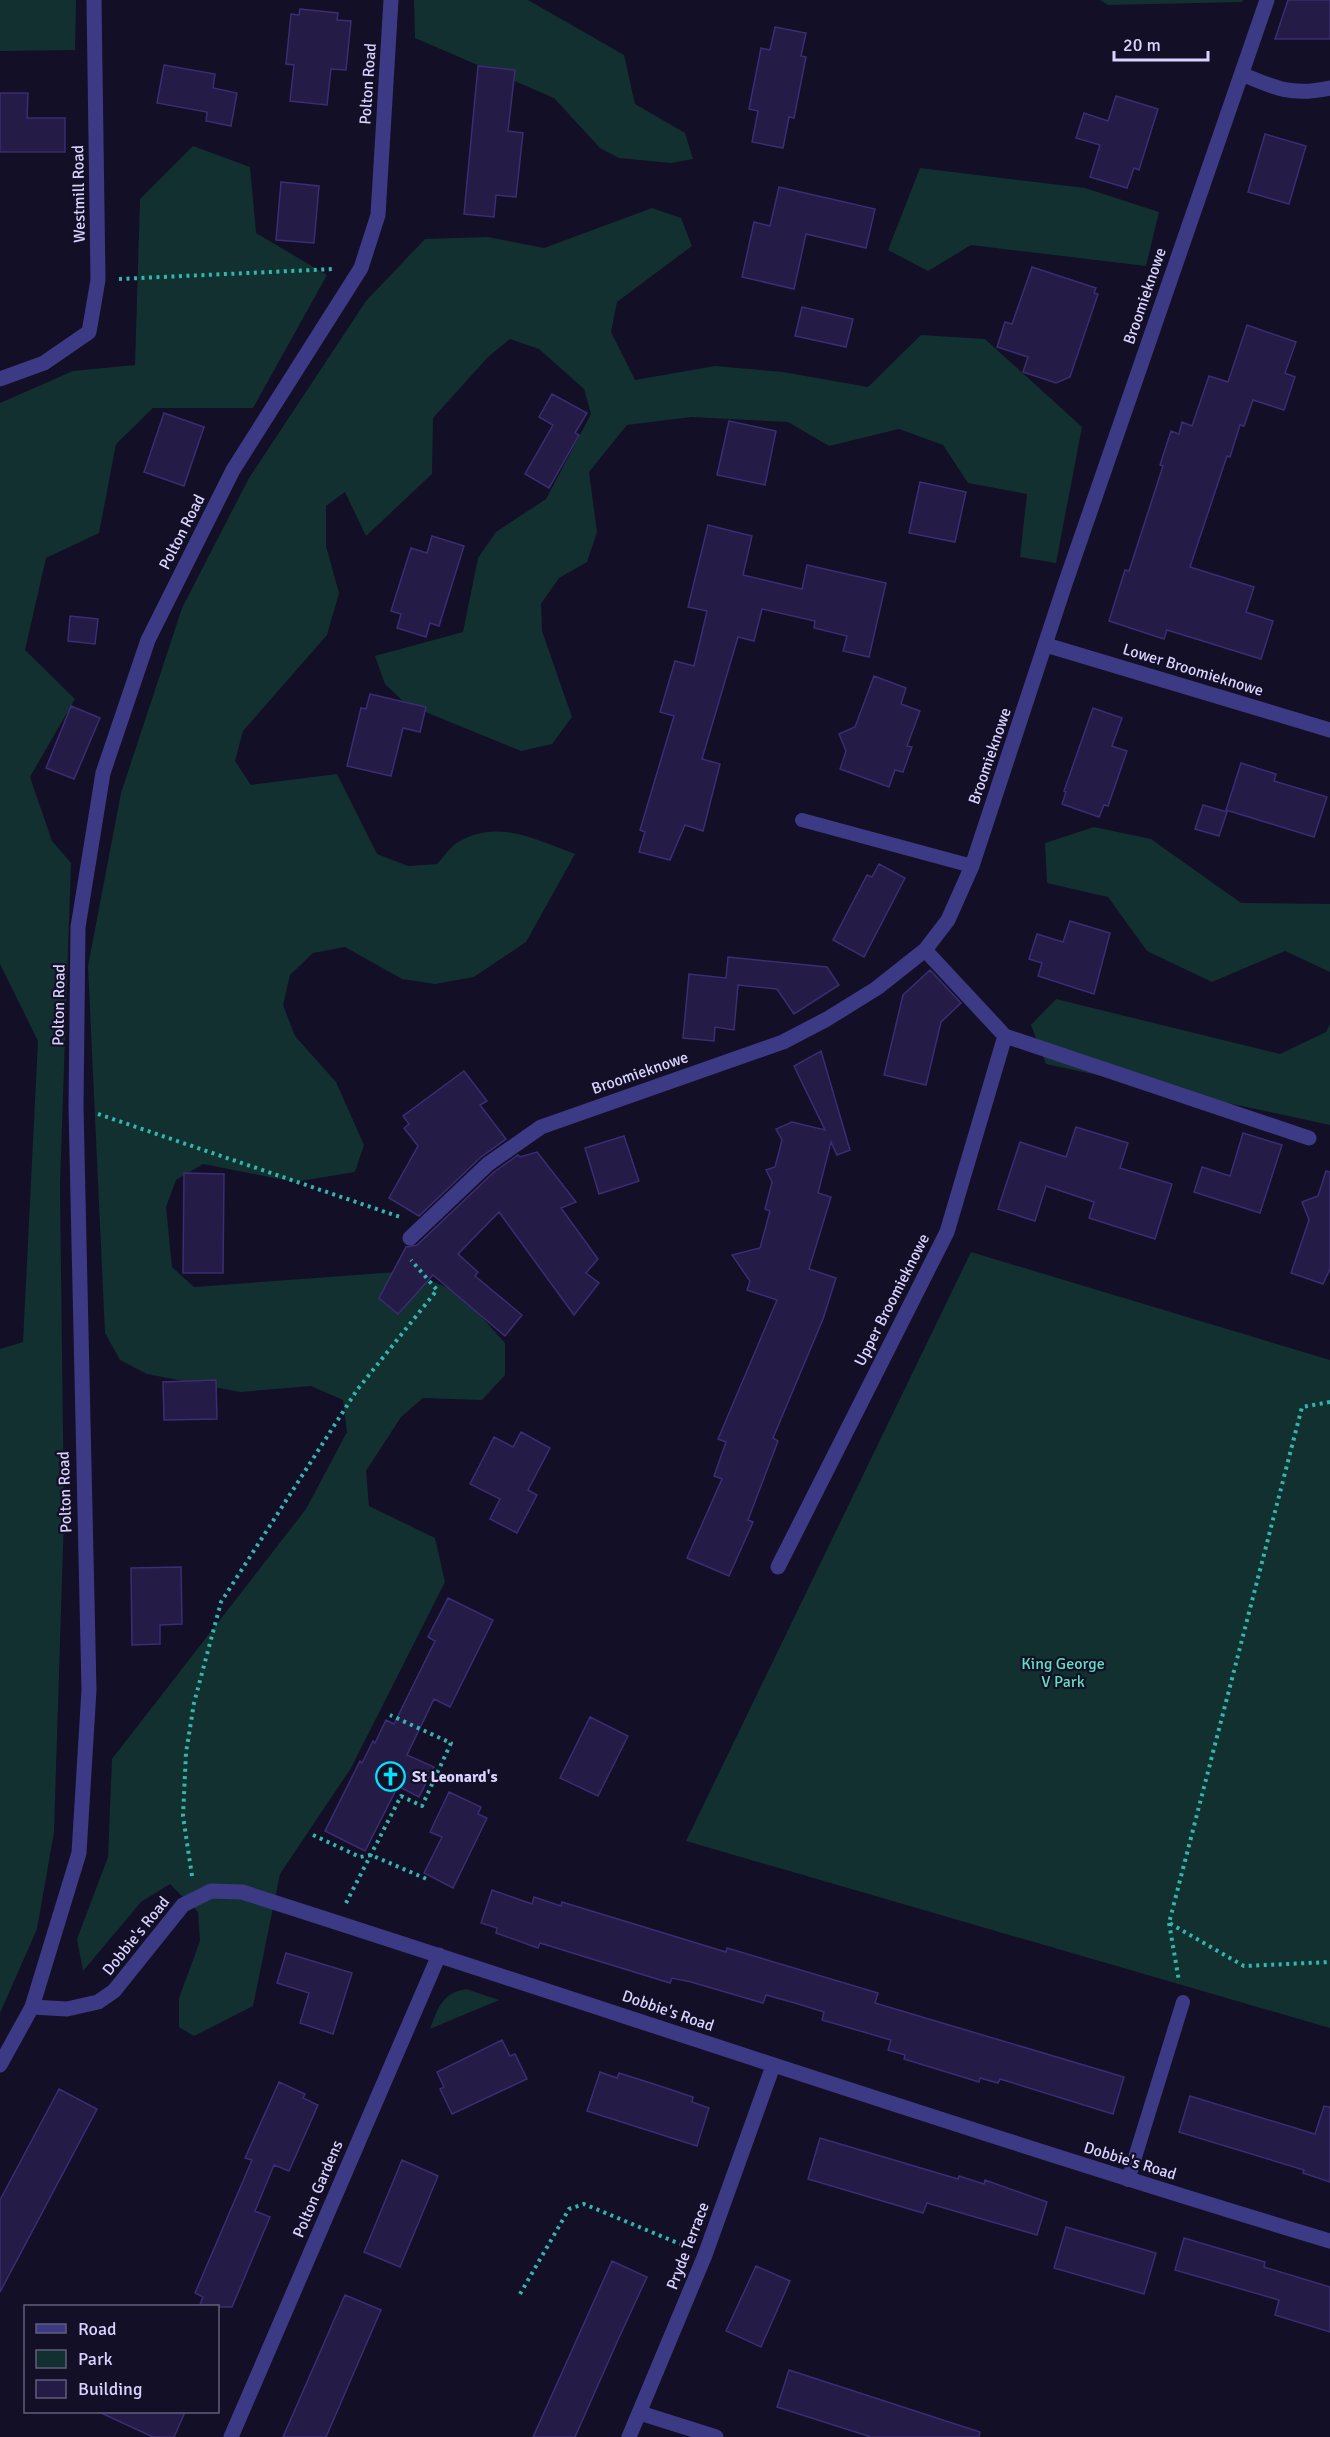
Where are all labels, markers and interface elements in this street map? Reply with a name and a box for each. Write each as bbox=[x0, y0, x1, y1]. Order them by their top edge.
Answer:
scale bar bbox=[1114, 24, 1208, 62]
text: 20 m bbox=[1123, 34, 1161, 56]
street label: Polton Road bbox=[355, 43, 381, 125]
street label: Westmill Road bbox=[68, 145, 90, 243]
street label: Broomieknowe bbox=[1119, 245, 1171, 347]
street label: Polton Road bbox=[155, 491, 209, 573]
street label: Lower Broomieknowe bbox=[1120, 639, 1266, 701]
street label: Broomieknowe bbox=[964, 705, 1016, 807]
street label: Polton Road bbox=[48, 964, 70, 1046]
street label: Broomieknowe bbox=[589, 1047, 691, 1099]
street label: Upper Broomieknowe bbox=[850, 1230, 934, 1370]
street label: Polton Road bbox=[54, 1451, 76, 1533]
park label: King George V Park bbox=[1021, 1654, 1105, 1692]
church icon: St Leonard's bbox=[375, 1761, 407, 1793]
place label: St Leonard's bbox=[412, 1767, 497, 1787]
street label: Dobbie's Road bbox=[98, 1892, 174, 1980]
street label: Dobbie's Road bbox=[619, 1986, 717, 2036]
street label: Polton Gardens bbox=[289, 2137, 347, 2241]
street label: Dobbie's Road bbox=[1081, 2137, 1179, 2185]
street label: Pryde Terrace bbox=[662, 2199, 714, 2293]
legend bbox=[24, 2305, 219, 2413]
text: Road bbox=[78, 2318, 117, 2340]
text: Park bbox=[78, 2348, 113, 2370]
text: Building bbox=[78, 2378, 142, 2400]

